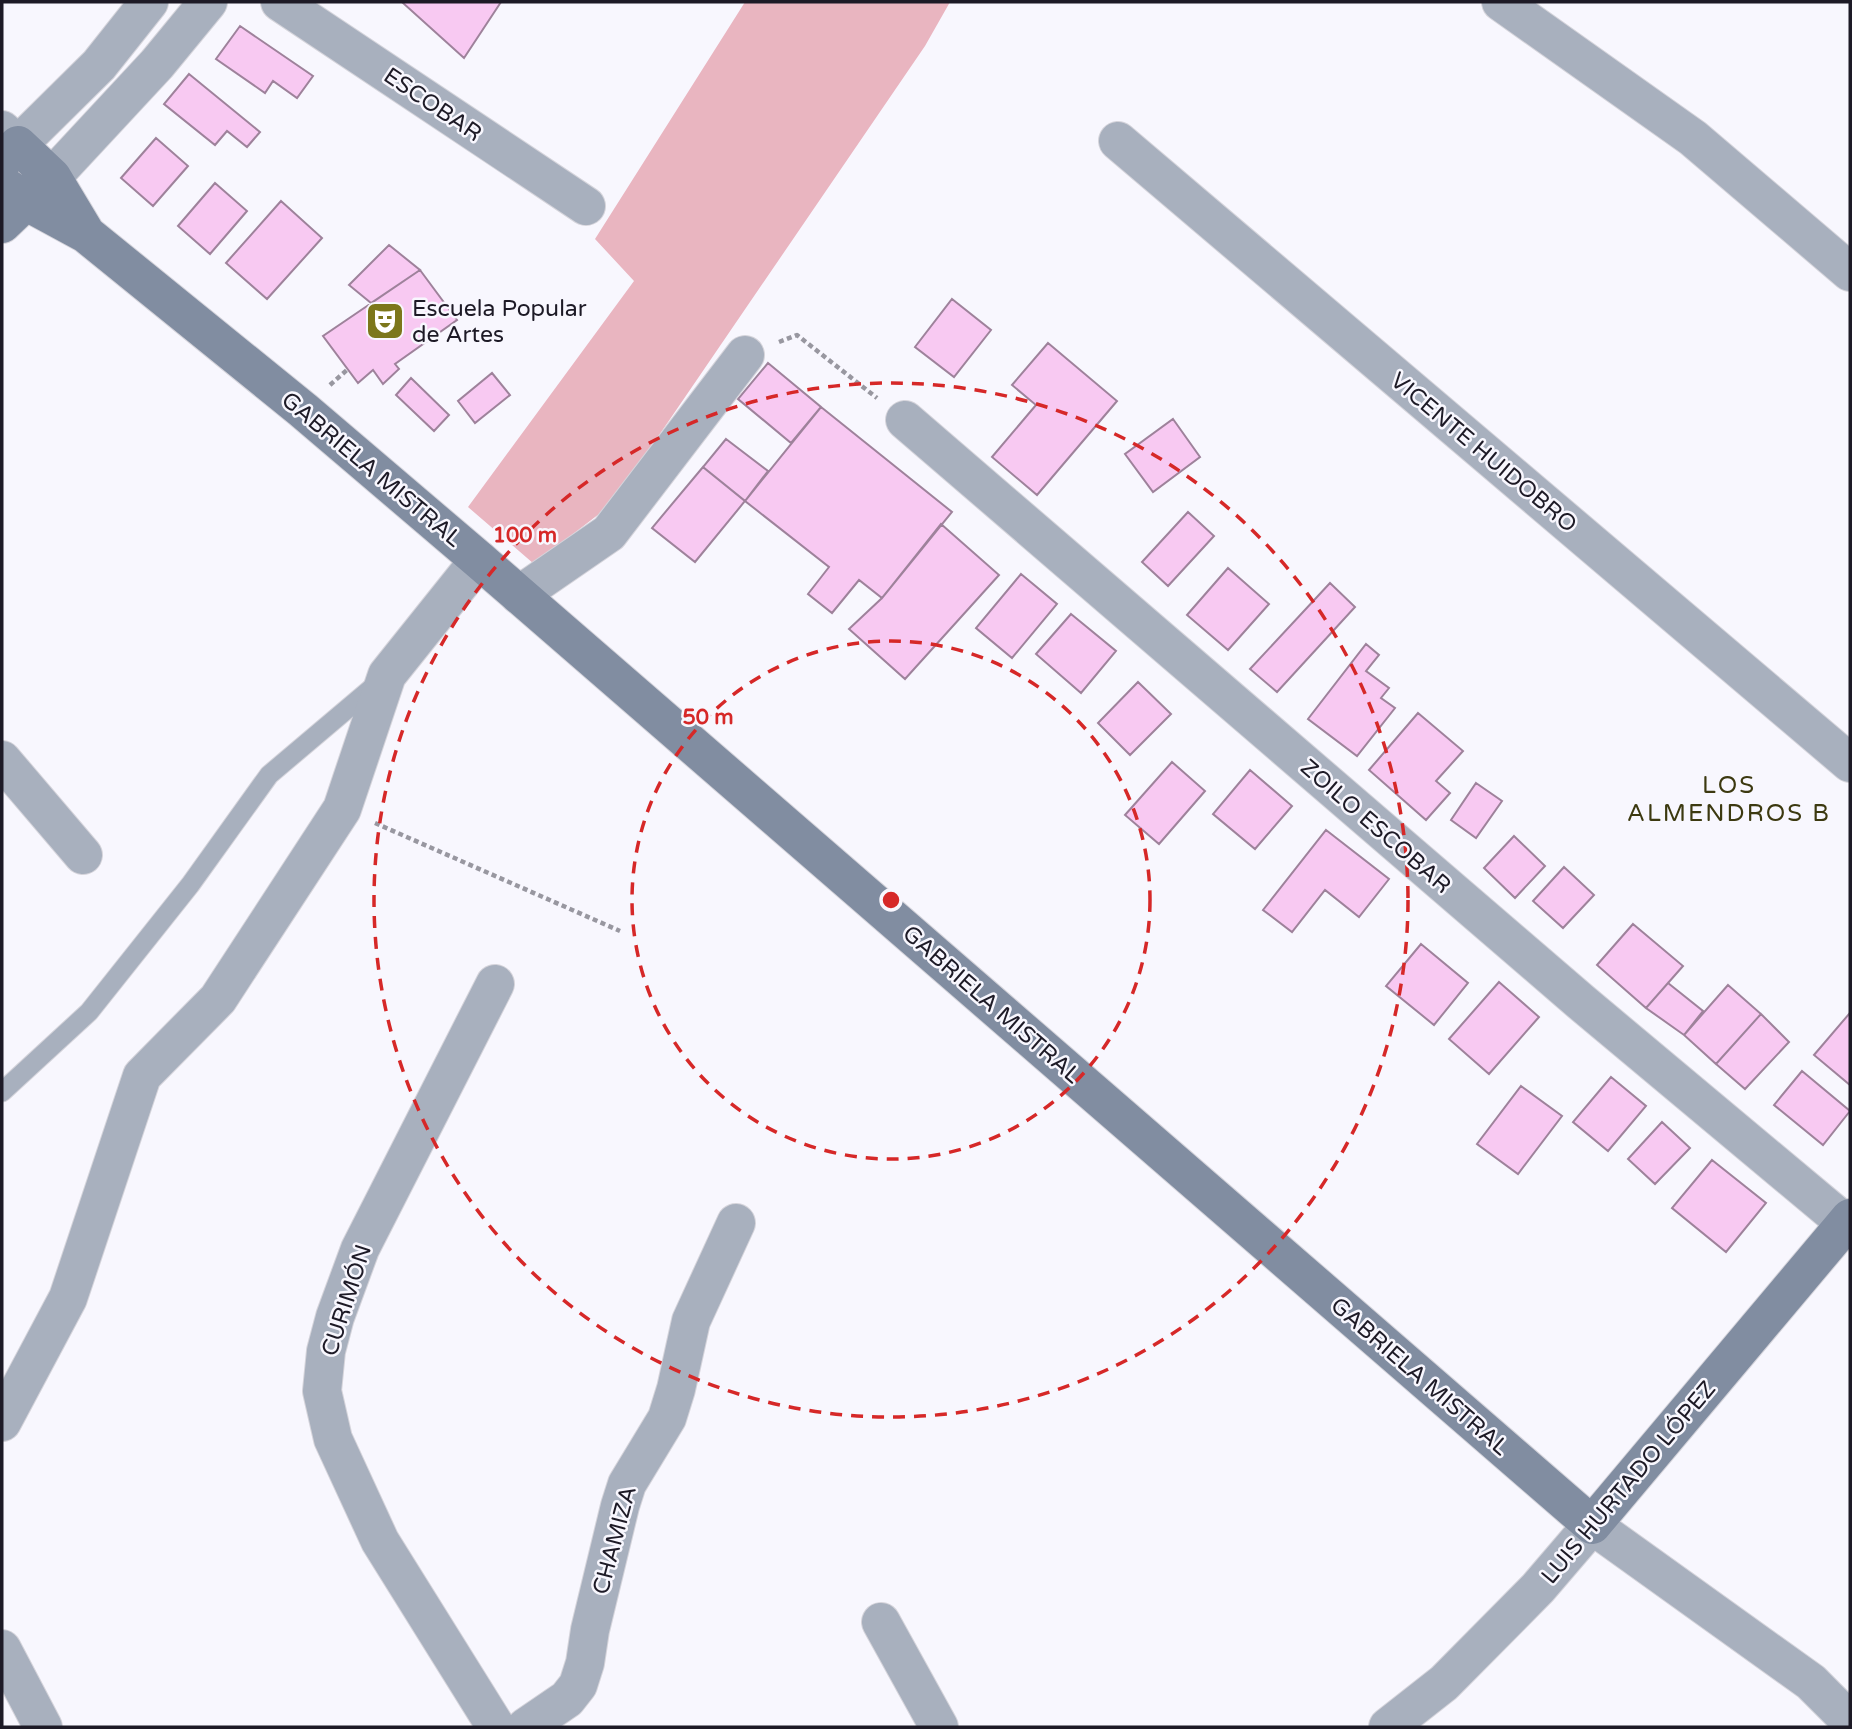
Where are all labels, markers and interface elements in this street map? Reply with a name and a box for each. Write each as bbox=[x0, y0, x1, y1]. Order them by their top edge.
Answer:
street label: ESCOBAR bbox=[378, 62, 487, 148]
place label: Escuela Popular de Artes bbox=[412, 295, 587, 349]
theatre icon: Escuela Popular de Artes bbox=[364, 300, 406, 342]
street label: VICENTE HUIDOBRO bbox=[1384, 367, 1582, 539]
street label: GABRIELA MISTRAL bbox=[275, 386, 467, 553]
text: 100 m bbox=[493, 523, 557, 548]
text: 50 m bbox=[682, 705, 734, 730]
street label: ZOILO ESCOBAR bbox=[1294, 754, 1456, 900]
district label: LOS ALMENDROS B bbox=[1627, 771, 1831, 828]
centre of rings bbox=[879, 888, 903, 912]
street label: GABRIELA MISTRAL bbox=[897, 920, 1086, 1090]
street label: CURIMÓN bbox=[316, 1241, 378, 1360]
street label: GABRIELA MISTRAL bbox=[1325, 1292, 1514, 1462]
street label: LUIS HURTADO LÓPEZ bbox=[1536, 1375, 1722, 1590]
street label: CHAMIZA bbox=[587, 1483, 643, 1598]

